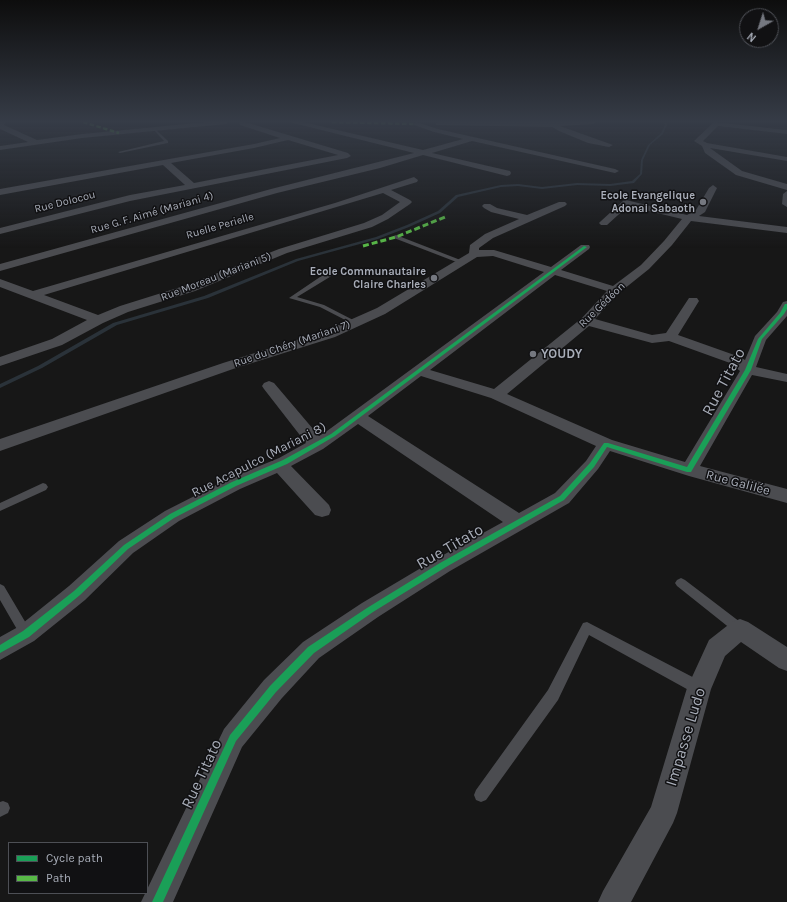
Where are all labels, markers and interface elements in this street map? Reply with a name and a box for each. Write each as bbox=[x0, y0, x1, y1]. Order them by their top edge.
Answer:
north arrow bbox=[739, 8, 779, 48]
text: N bbox=[745, 29, 759, 44]
street label: Rue Dolocou bbox=[33, 188, 97, 216]
street label: Rue G. F. Aimé (Mariani 4) bbox=[89, 189, 215, 237]
place label: Ecole Evangelique Adonai Sabaoth bbox=[600, 189, 695, 215]
marker: Ecole Evangelique Adonai Sabaoth bbox=[698, 197, 708, 207]
street label: Ruelle Perielle bbox=[185, 210, 255, 242]
street label: Rue Moreau (Mariani 5) bbox=[159, 250, 273, 304]
place label: Ecole Communautaire Claire Charles bbox=[310, 265, 426, 291]
marker: Ecole Communautaire Claire Charles bbox=[429, 273, 439, 283]
street label: Rue Gédéon bbox=[576, 280, 628, 330]
street label: Rue du Chéry (Mariani 7) bbox=[232, 318, 352, 370]
street label: Rue Titato bbox=[698, 345, 750, 419]
place label: YOUDY bbox=[541, 346, 582, 362]
marker: YOUDY bbox=[528, 349, 538, 359]
street label: Rue Acapulco (Mariani 8) bbox=[189, 419, 329, 501]
street label: Rue Galilée bbox=[704, 467, 772, 499]
street label: Rue Titato bbox=[413, 520, 487, 574]
street label: Impasse Ludo bbox=[662, 686, 710, 788]
street label: Rue Titato bbox=[178, 736, 226, 812]
legend bbox=[8, 842, 148, 894]
text: Cycle path bbox=[46, 851, 103, 865]
text: Path bbox=[46, 871, 71, 885]

